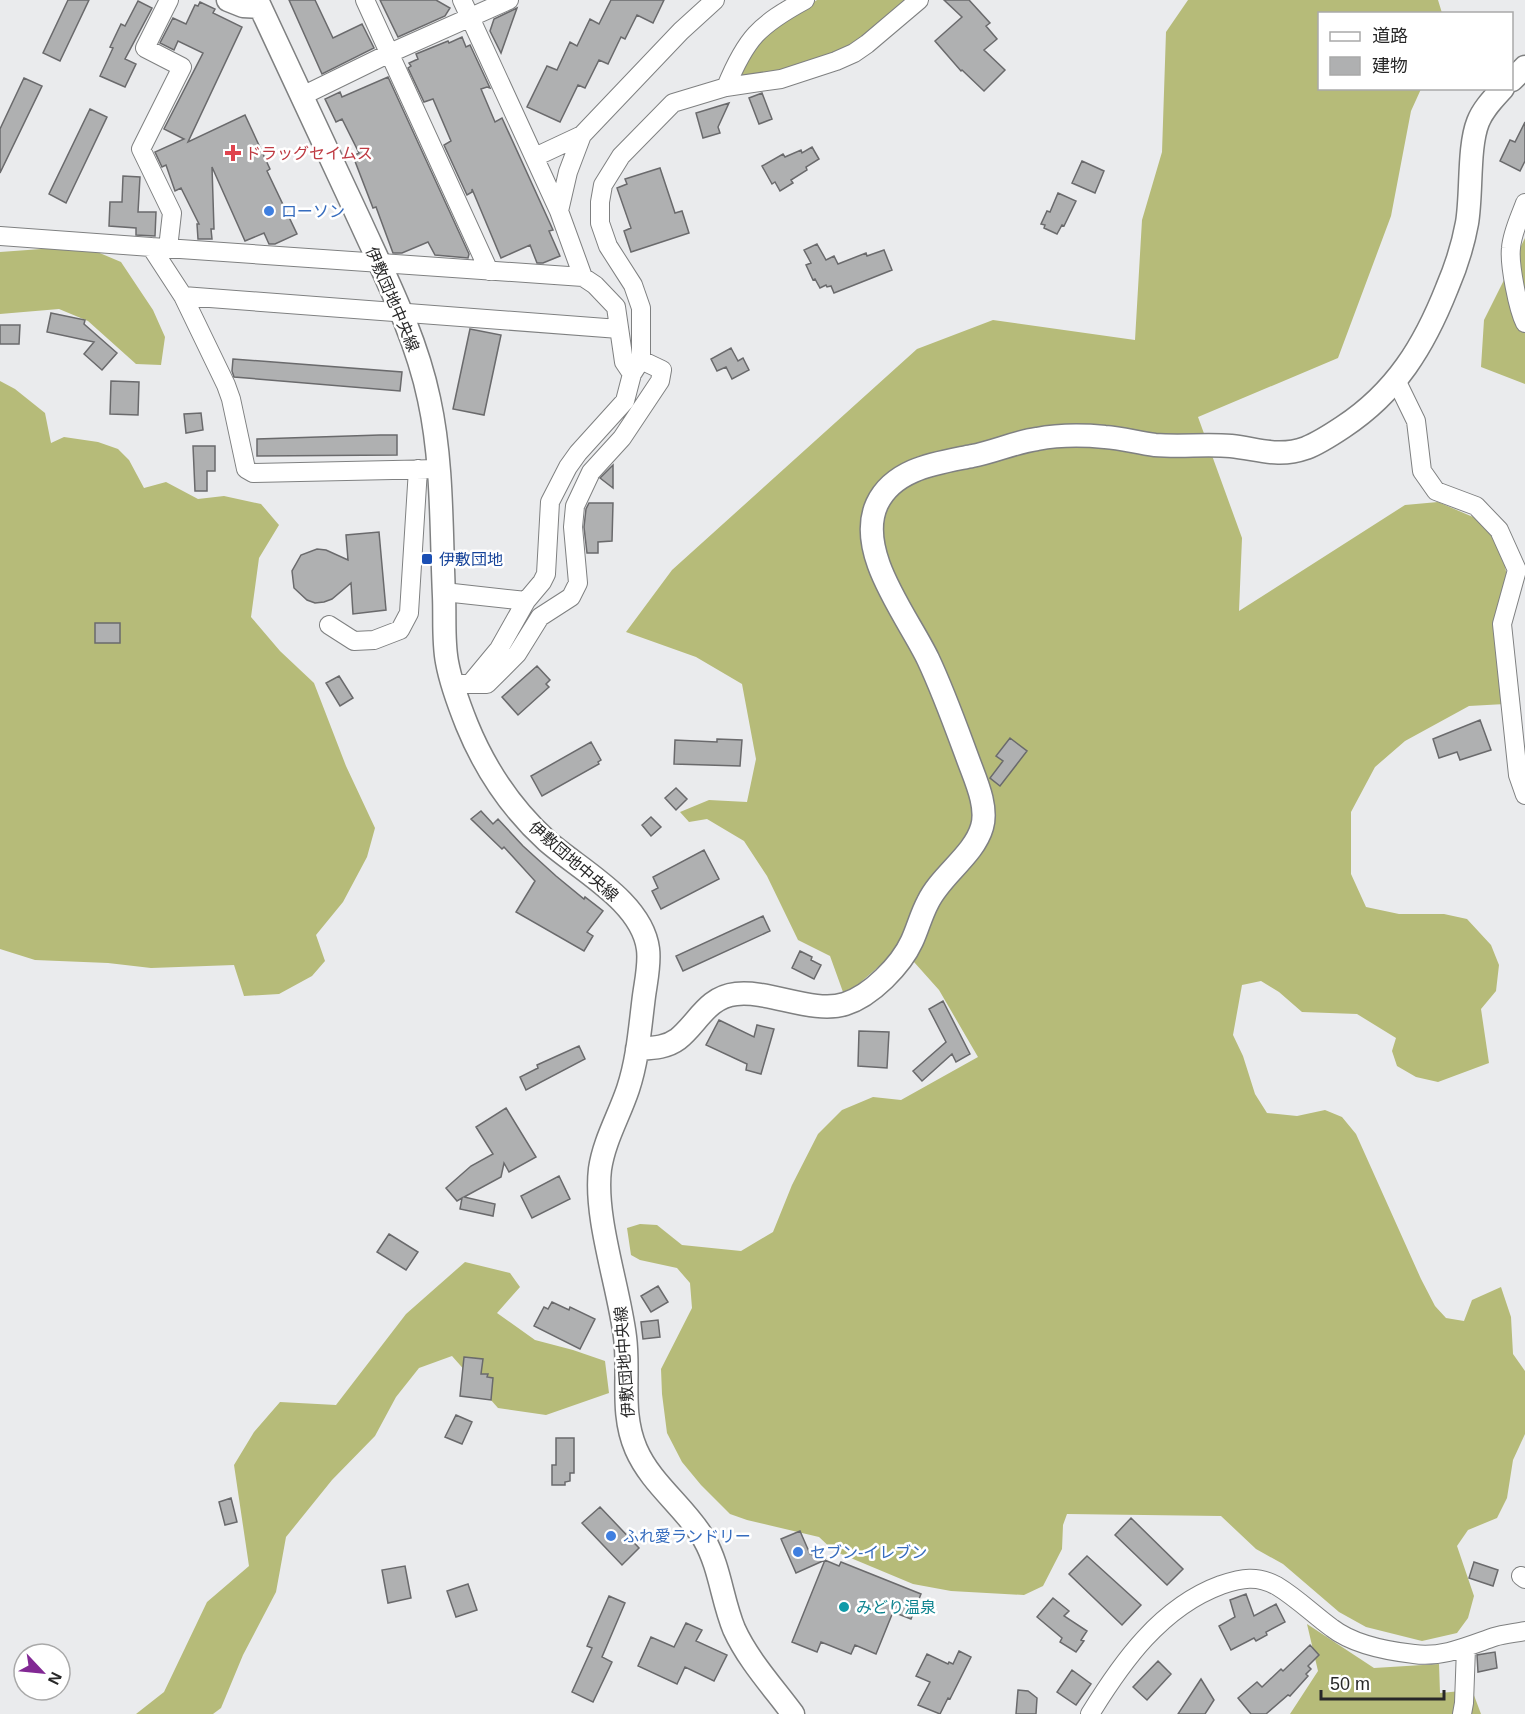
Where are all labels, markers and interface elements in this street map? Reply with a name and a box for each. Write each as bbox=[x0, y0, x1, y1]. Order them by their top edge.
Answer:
legend bbox=[1318, 12, 1513, 90]
text: 道路 bbox=[1372, 26, 1408, 46]
text: 建物 bbox=[1372, 56, 1408, 76]
place label: ドラッグセイムス bbox=[245, 145, 373, 162]
marker: ドラッグセイムス bbox=[226, 146, 240, 160]
place label: ローソン bbox=[281, 203, 345, 220]
marker: ローソン bbox=[262, 204, 276, 218]
street label: 伊敷団地中央線 bbox=[363, 244, 422, 354]
place label: 伊敷団地 bbox=[439, 551, 503, 568]
marker: 伊敷団地 bbox=[420, 552, 434, 566]
street label: 伊敷団地中央線 bbox=[526, 818, 622, 905]
street label: 伊敷団地中央線 bbox=[612, 1306, 637, 1418]
place label: ふれ愛ランドリー bbox=[623, 1528, 751, 1545]
marker: ふれ愛ランドリー bbox=[604, 1529, 618, 1543]
place label: セブン-イレブン bbox=[810, 1544, 927, 1561]
marker: セブン-イレブン bbox=[791, 1545, 805, 1559]
place label: みどり温泉 bbox=[856, 1599, 936, 1616]
marker: みどり温泉 bbox=[837, 1600, 851, 1614]
north arrow bbox=[12, 1642, 72, 1702]
scale bar bbox=[1321, 1663, 1444, 1701]
text: N bbox=[45, 1669, 65, 1687]
text: 50 m bbox=[1330, 1674, 1370, 1694]

